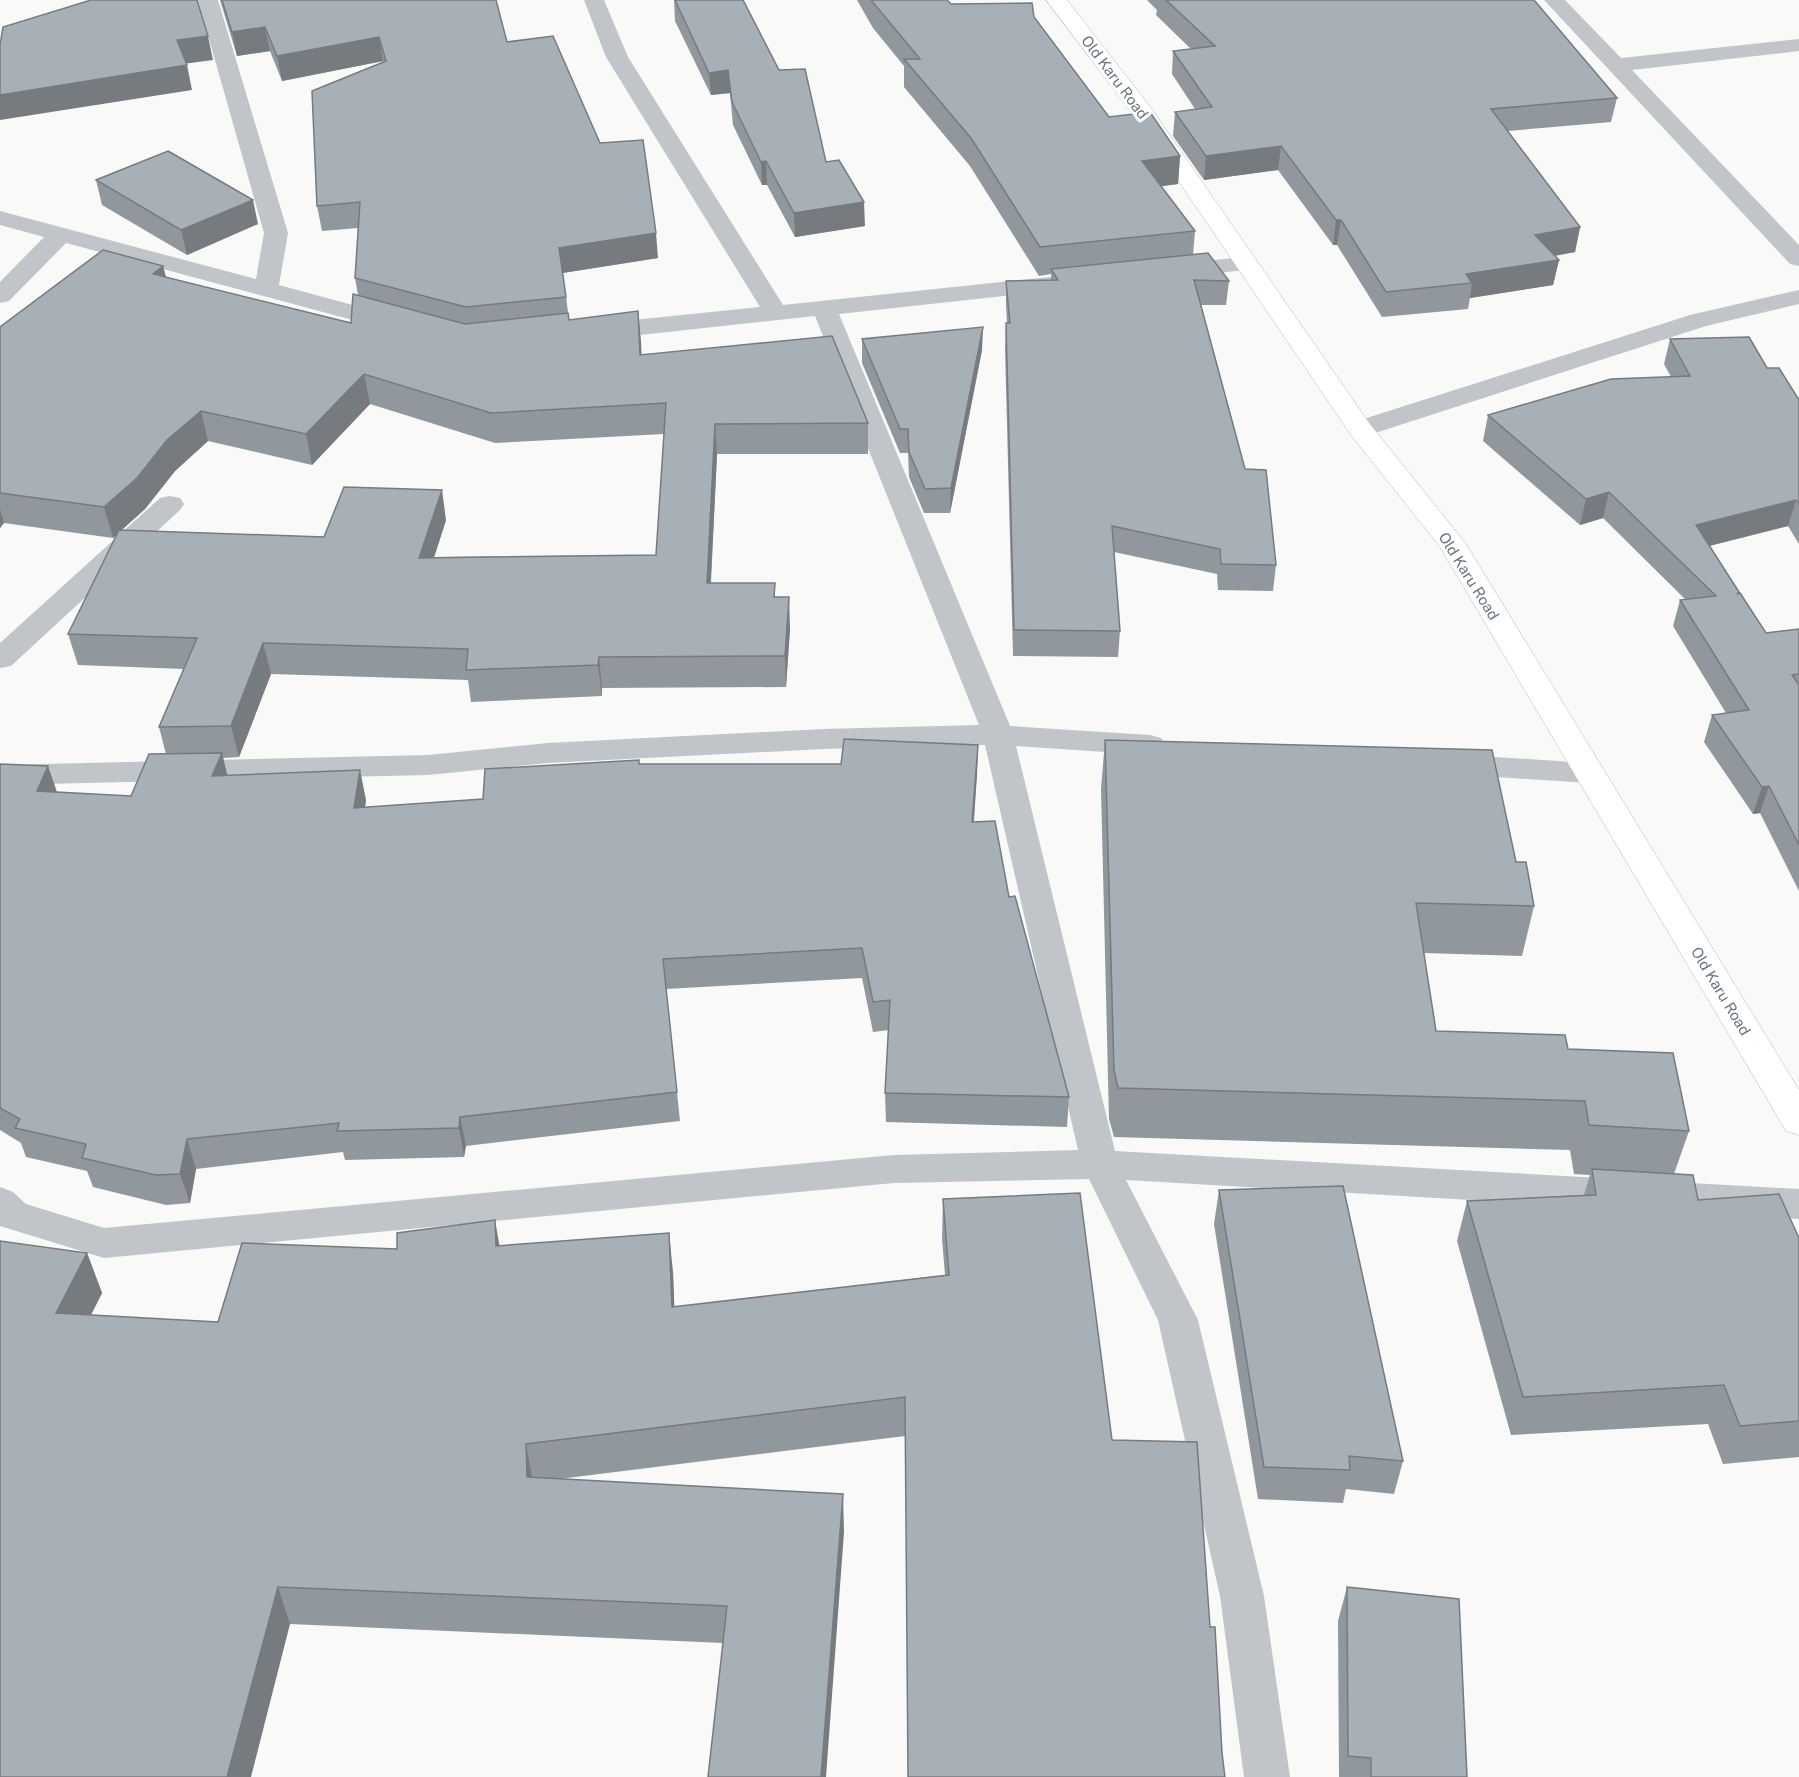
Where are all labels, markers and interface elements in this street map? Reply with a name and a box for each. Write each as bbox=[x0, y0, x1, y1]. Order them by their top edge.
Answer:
street label: Old Karu Road bbox=[1078, 32, 1152, 122]
street label: Old Karu Road bbox=[1435, 529, 1503, 623]
street label: Old Karu Road bbox=[1688, 944, 1754, 1038]

